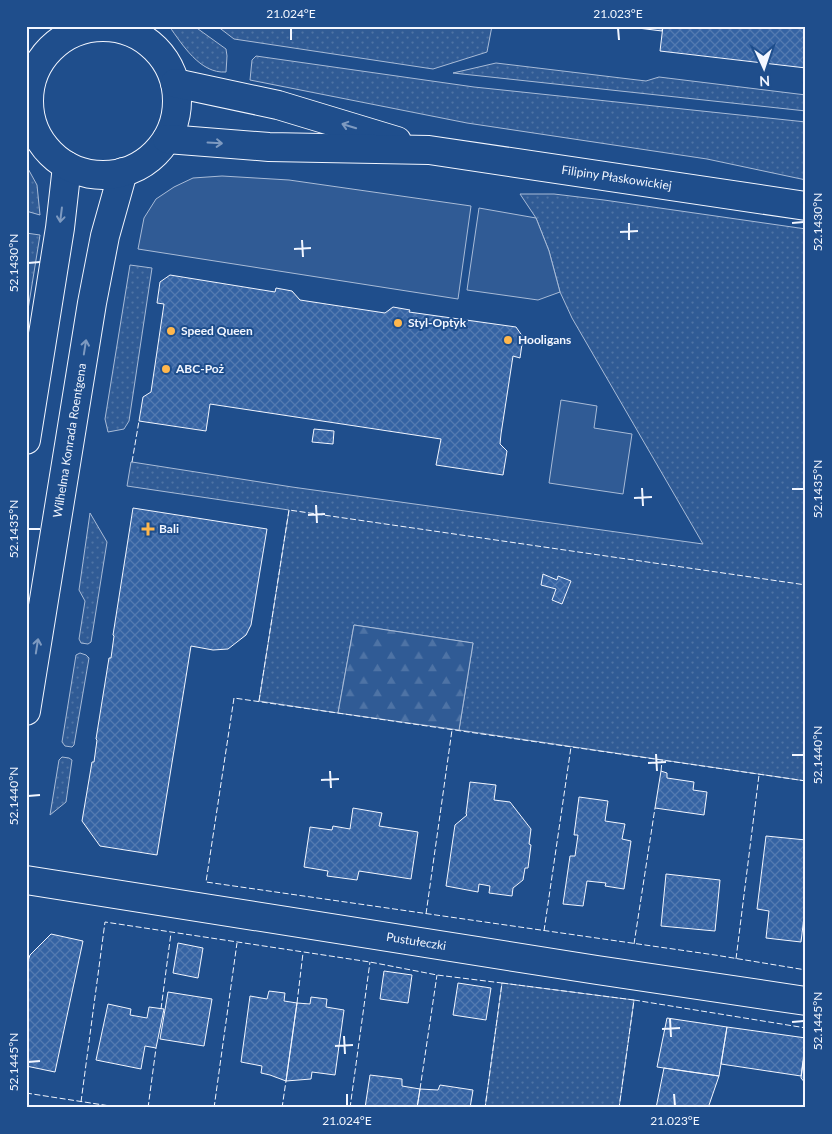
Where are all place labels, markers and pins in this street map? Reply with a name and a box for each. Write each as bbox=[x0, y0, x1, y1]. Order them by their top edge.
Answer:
place label: Styl-Optyk bbox=[408, 315, 467, 330]
marker: Styl-Optyk bbox=[392, 317, 404, 329]
place label: Speed Queen bbox=[181, 323, 253, 338]
marker: Speed Queen bbox=[165, 325, 177, 337]
place label: Hooligans bbox=[518, 332, 571, 347]
marker: Hooligans bbox=[502, 334, 514, 346]
place label: ABC-Poż bbox=[175, 361, 225, 376]
marker: ABC-Poż bbox=[160, 363, 172, 375]
place label: Bali bbox=[159, 521, 179, 536]
marker: Bali bbox=[141, 522, 155, 536]

